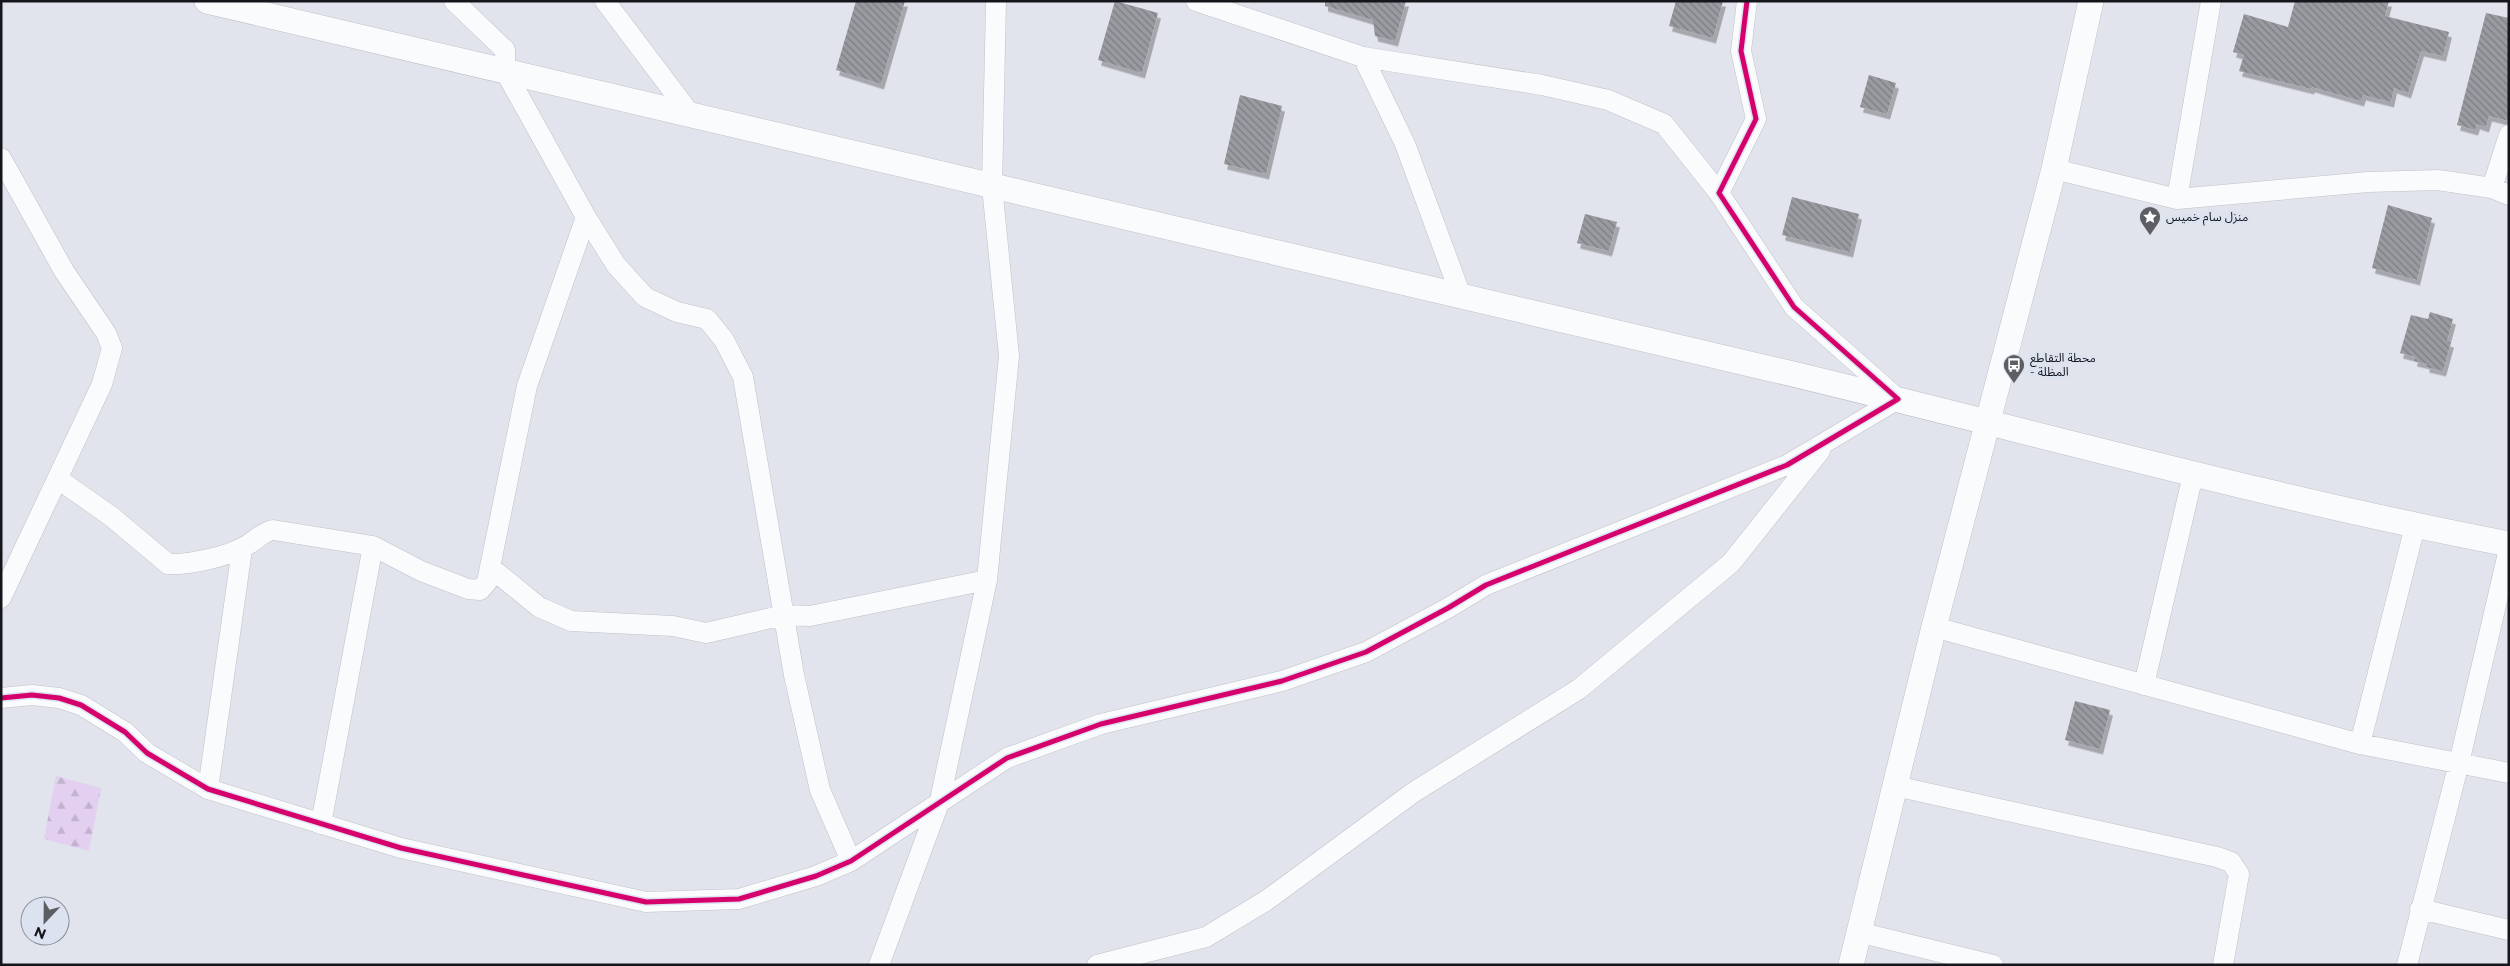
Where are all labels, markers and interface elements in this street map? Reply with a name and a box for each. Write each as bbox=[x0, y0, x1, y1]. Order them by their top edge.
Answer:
place icon: منزل سام خميس bbox=[2138, 205, 2162, 236]
place label: منزل سام خميس bbox=[2166, 209, 2248, 226]
place label: محطة التقاطع - المظلة bbox=[2030, 350, 2096, 379]
bus stop icon: محطة التقاطع - المظلة bbox=[2002, 353, 2026, 384]
north arrow bbox=[20, 896, 70, 946]
text: N bbox=[32, 923, 49, 944]

